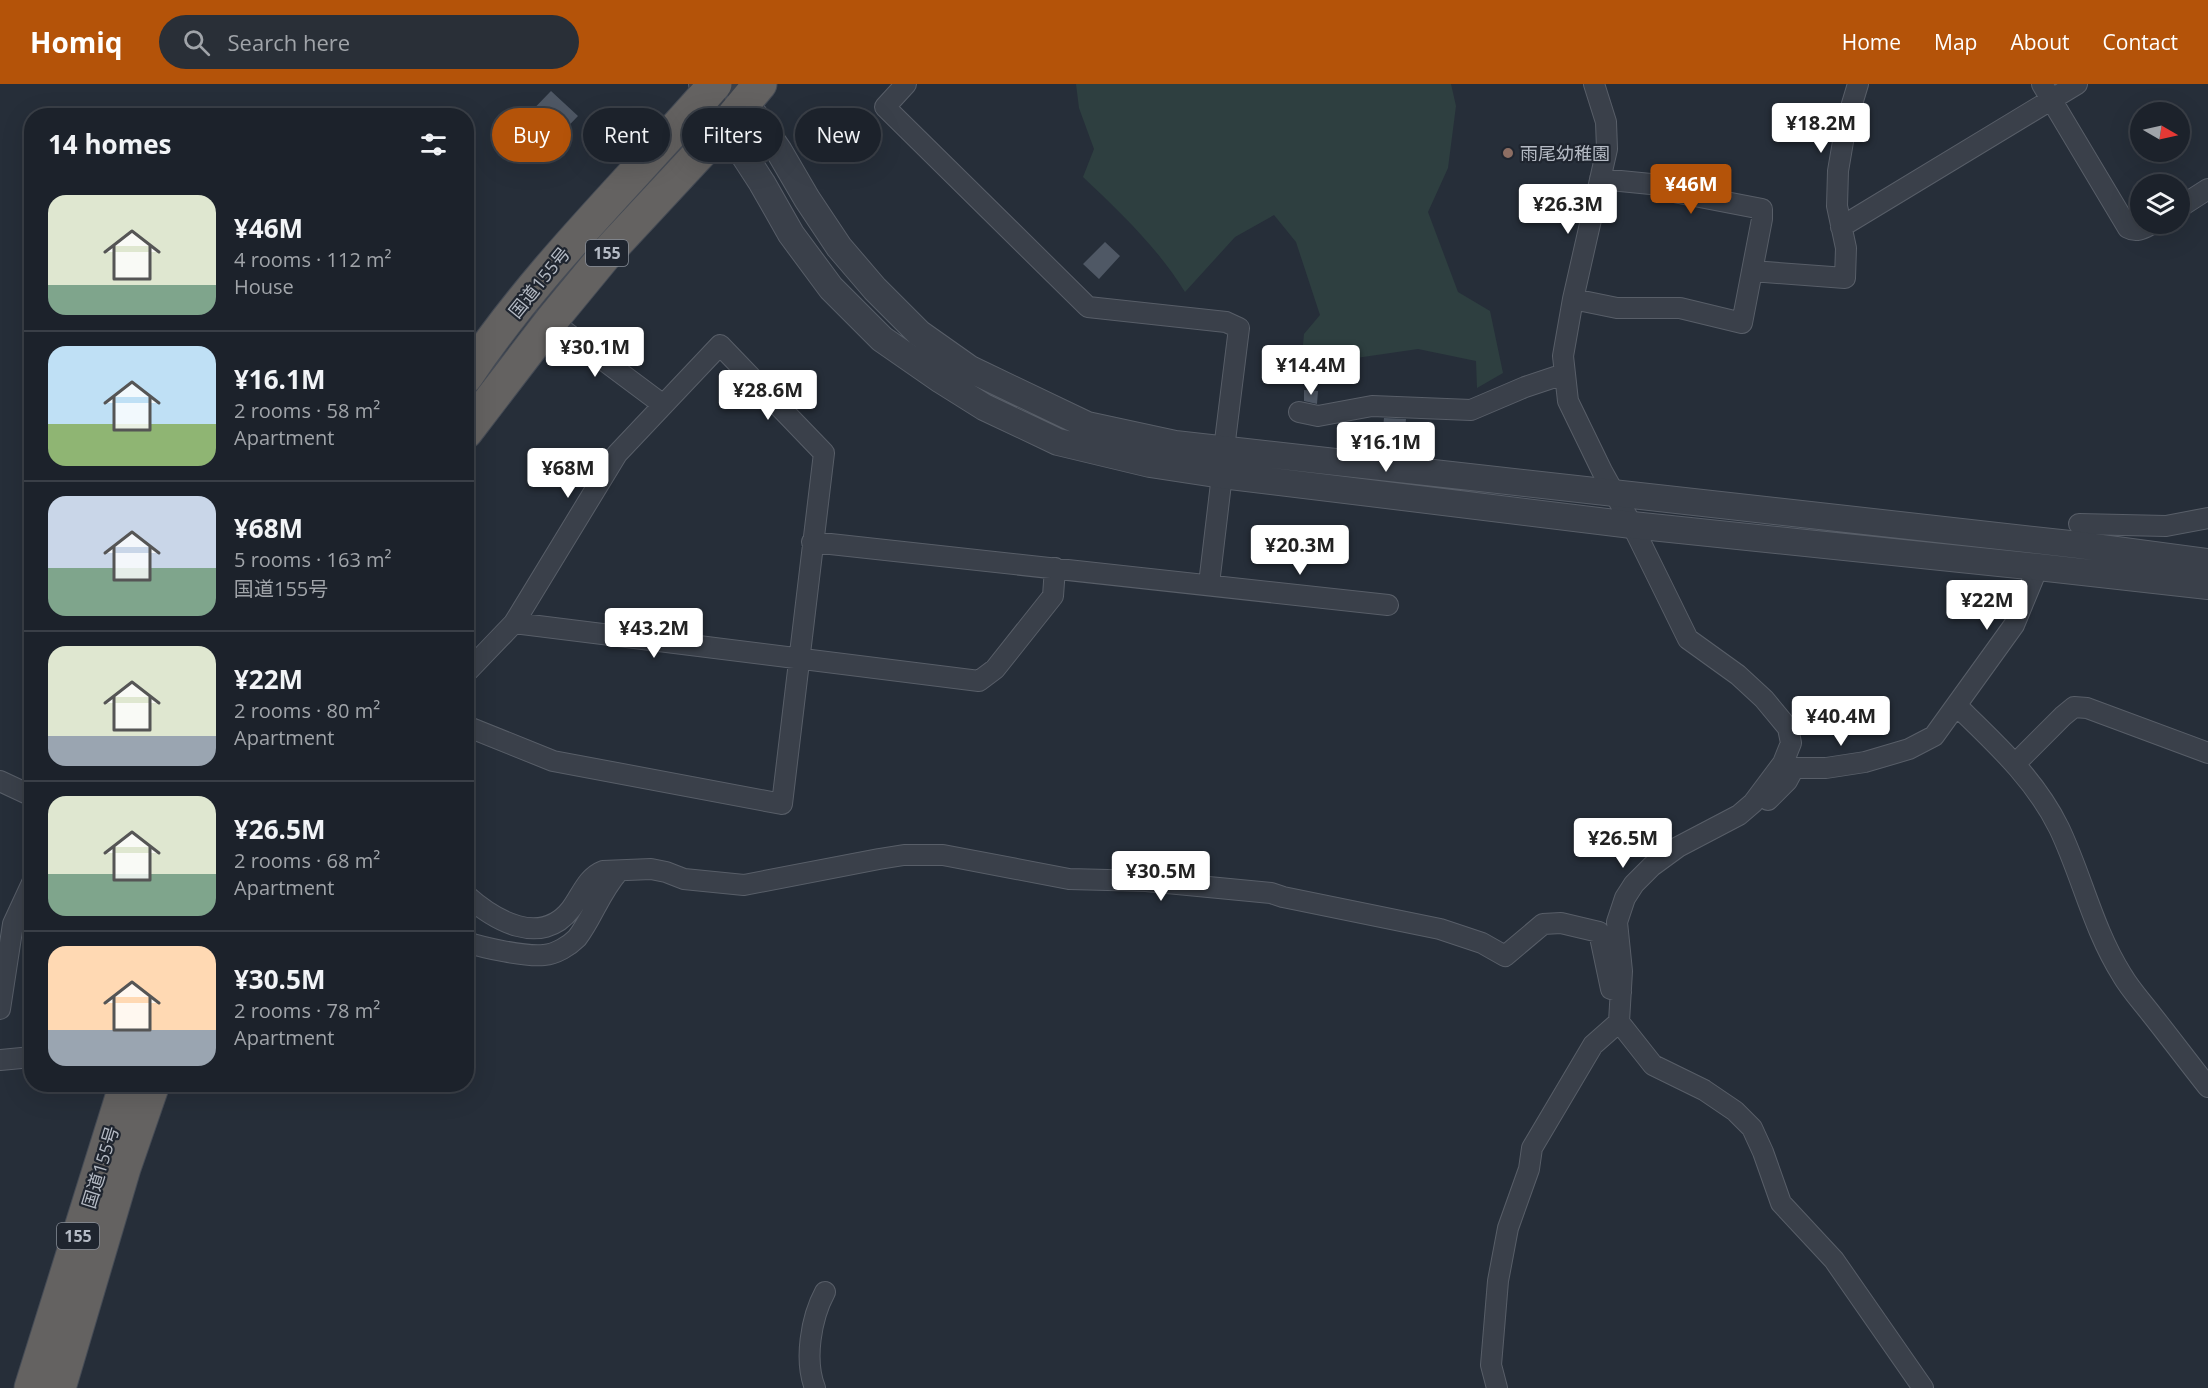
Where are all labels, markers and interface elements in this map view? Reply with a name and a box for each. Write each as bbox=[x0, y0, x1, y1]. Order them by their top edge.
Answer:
search box bbox=[159, 15, 579, 69]
text: Homiq bbox=[30, 23, 123, 61]
icon: search bbox=[180, 26, 213, 59]
text: Search here bbox=[228, 27, 350, 57]
text: Home bbox=[1842, 28, 1901, 56]
text: Map bbox=[1934, 28, 1977, 56]
text: About bbox=[2010, 28, 2070, 56]
text: Contact bbox=[2103, 28, 2178, 56]
north arrow bbox=[2130, 102, 2190, 162]
map controls bbox=[2130, 102, 2190, 234]
pin: ¥18.2M bbox=[1772, 103, 1870, 154]
chip: Buy bbox=[492, 108, 571, 162]
chip: Rent bbox=[583, 108, 670, 162]
chip: Filters bbox=[682, 108, 783, 162]
chip: New bbox=[795, 108, 881, 162]
text: ¥18.2M bbox=[1786, 109, 1856, 136]
text: 14 homes bbox=[48, 126, 172, 162]
icon: filters bbox=[417, 128, 450, 161]
place label: 雨尾幼稚園 bbox=[1520, 141, 1610, 165]
marker: 雨尾幼稚園 bbox=[1501, 146, 1515, 160]
pin: ¥46M bbox=[1655, 164, 1727, 215]
text: ¥46M bbox=[1664, 170, 1718, 197]
button: layers bbox=[2130, 174, 2190, 234]
pin: ¥26.3M bbox=[1519, 184, 1617, 235]
text: ¥26.3M bbox=[1533, 190, 1603, 217]
text: ¥46M bbox=[234, 210, 303, 246]
icon: home bbox=[96, 219, 168, 291]
road number: 155 bbox=[586, 240, 628, 266]
street label: 国道155号 bbox=[503, 241, 575, 323]
text: 4 rooms · 112 m² bbox=[234, 246, 392, 273]
text: House bbox=[234, 273, 294, 300]
pin: ¥30.1M bbox=[546, 327, 644, 378]
text: ¥30.1M bbox=[560, 333, 630, 360]
pin: ¥14.4M bbox=[1262, 345, 1360, 396]
text: ¥14.4M bbox=[1276, 351, 1346, 378]
text: ¥16.1M bbox=[234, 361, 325, 397]
icon: home bbox=[96, 370, 168, 442]
pin: ¥28.6M bbox=[719, 370, 817, 421]
text: ¥28.6M bbox=[733, 376, 803, 403]
text: 2 rooms · 58 m² bbox=[234, 397, 380, 424]
pin: ¥16.1M bbox=[1337, 422, 1435, 473]
text: Apartment bbox=[234, 424, 334, 451]
text: ¥16.1M bbox=[1351, 428, 1421, 455]
pin: ¥68M bbox=[532, 448, 604, 499]
text: ¥68M bbox=[541, 454, 595, 481]
text: ¥68M bbox=[234, 510, 303, 546]
icon: home bbox=[96, 520, 168, 592]
pin: ¥20.3M bbox=[1251, 525, 1349, 576]
text: ¥20.3M bbox=[1265, 531, 1335, 558]
text: 5 rooms · 163 m² bbox=[234, 546, 392, 573]
text: 国道155号 bbox=[234, 575, 328, 602]
pin: ¥22M bbox=[1951, 580, 2023, 631]
text: ¥22M bbox=[1960, 586, 2014, 613]
pin: ¥43.2M bbox=[605, 608, 703, 659]
text: ¥43.2M bbox=[619, 614, 689, 641]
text: ¥22M bbox=[234, 661, 303, 697]
icon: home bbox=[96, 670, 168, 742]
pin: ¥40.4M bbox=[1792, 696, 1890, 747]
text: 2 rooms · 80 m² bbox=[234, 697, 380, 724]
text: ¥40.4M bbox=[1806, 702, 1876, 729]
text: Apartment bbox=[234, 724, 334, 751]
text: ¥26.5M bbox=[234, 811, 325, 847]
pin: ¥26.5M bbox=[1574, 818, 1672, 869]
icon: home bbox=[96, 820, 168, 892]
text: ¥26.5M bbox=[1588, 824, 1658, 851]
text: 2 rooms · 68 m² bbox=[234, 847, 380, 874]
pin: ¥30.5M bbox=[1112, 851, 1210, 902]
text: ¥30.5M bbox=[1126, 857, 1196, 884]
text: Apartment bbox=[234, 874, 334, 901]
text: ¥30.5M bbox=[234, 961, 325, 997]
icon: home bbox=[96, 970, 168, 1042]
text: 2 rooms · 78 m² bbox=[234, 997, 380, 1024]
text: Apartment bbox=[234, 1024, 334, 1051]
street label: 国道155号 bbox=[76, 1123, 124, 1211]
road number: 155 bbox=[57, 1223, 99, 1249]

